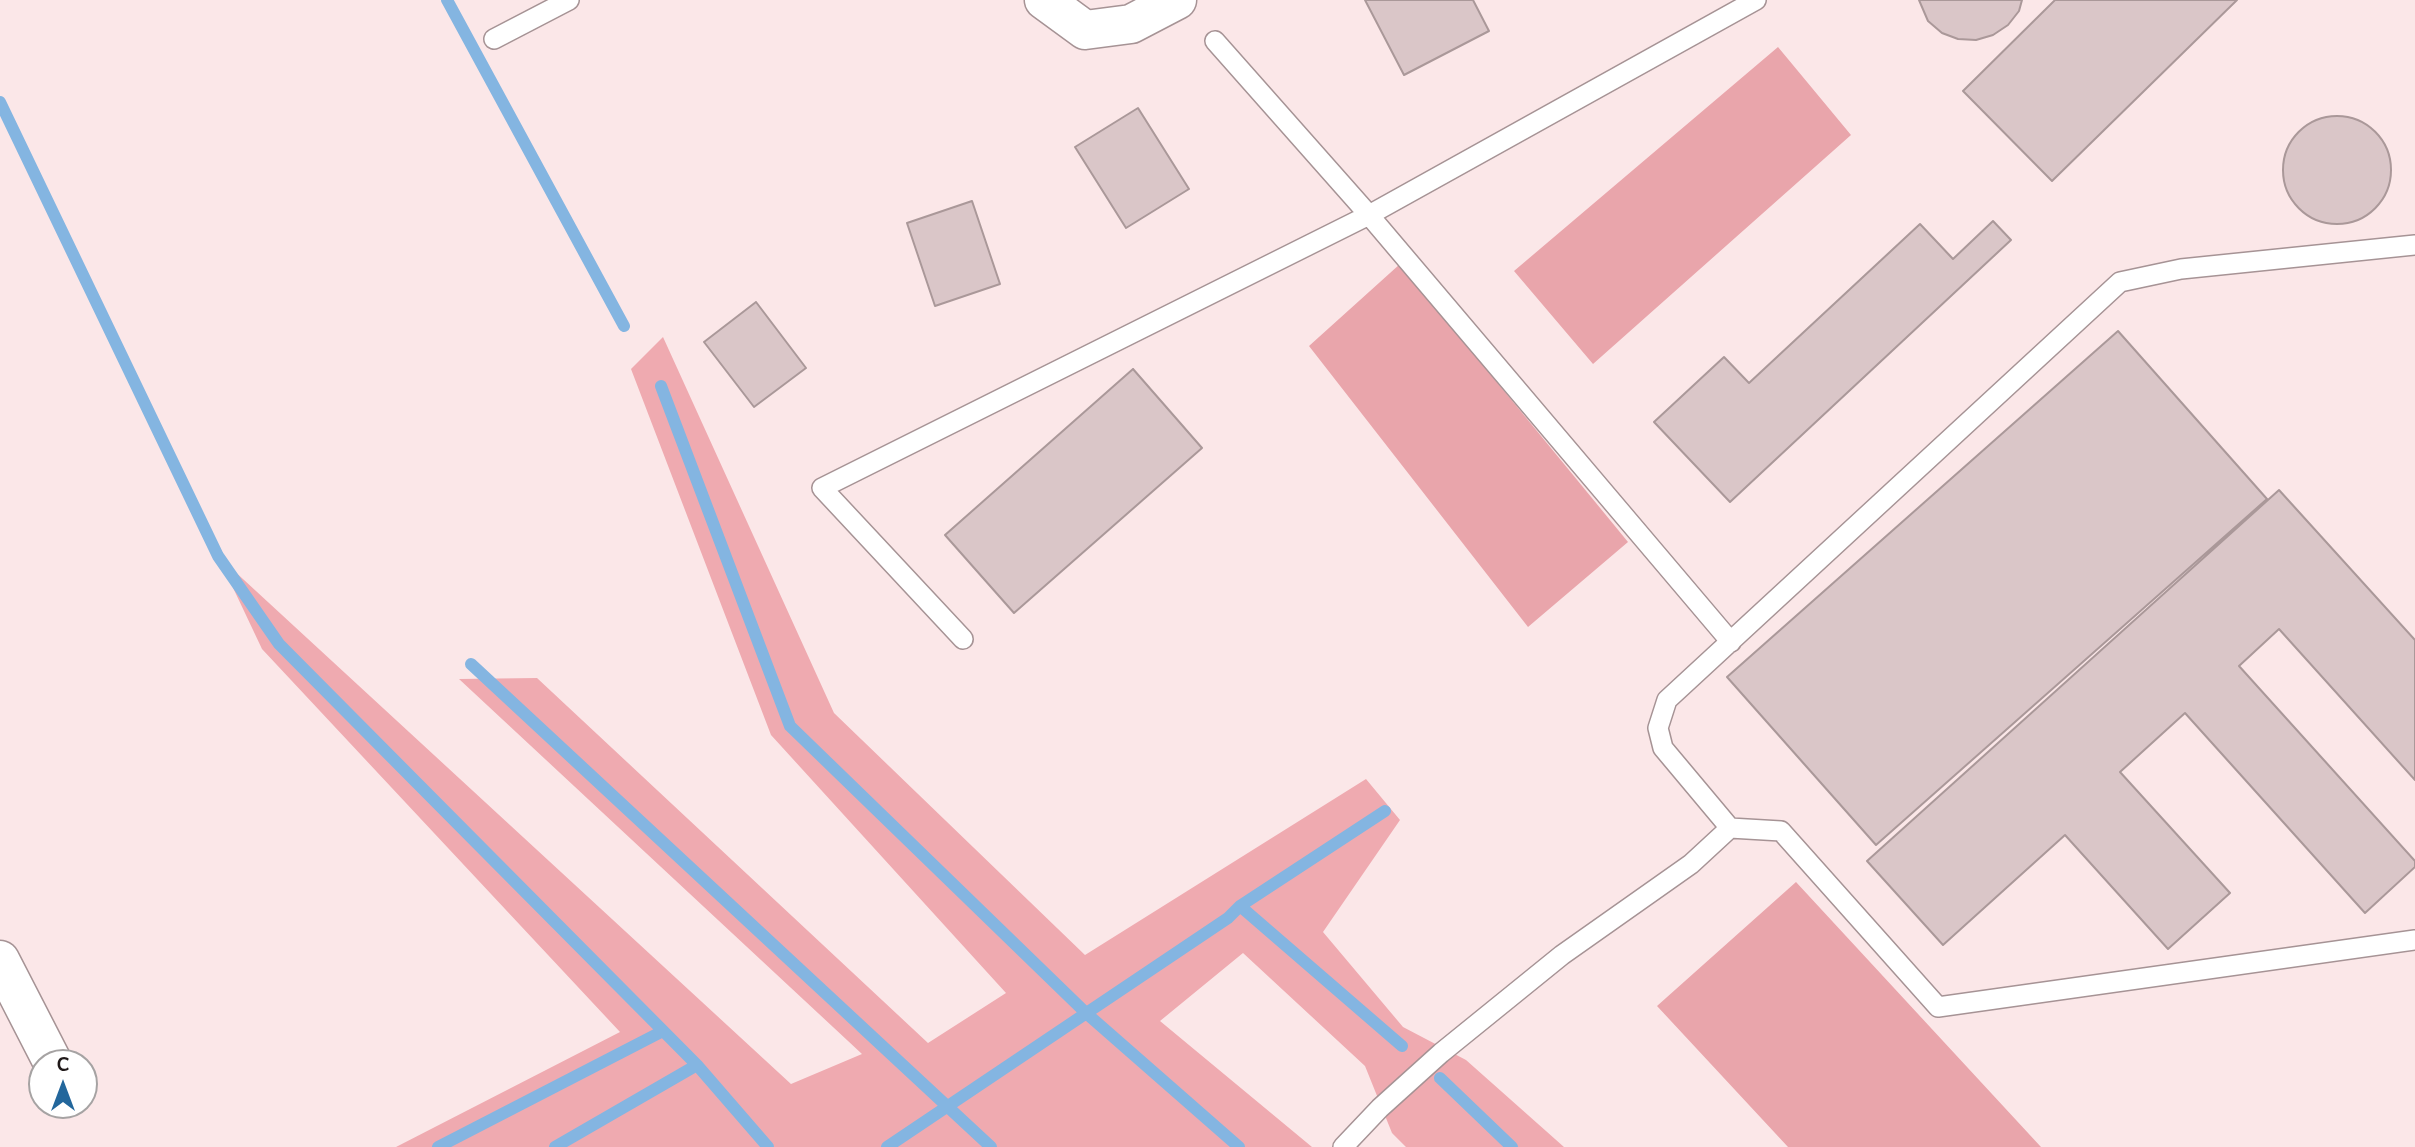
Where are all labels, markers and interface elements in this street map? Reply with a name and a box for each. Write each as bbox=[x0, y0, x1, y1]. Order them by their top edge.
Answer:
north arrow bbox=[28, 1049, 98, 1119]
text: С bbox=[57, 1052, 69, 1078]

